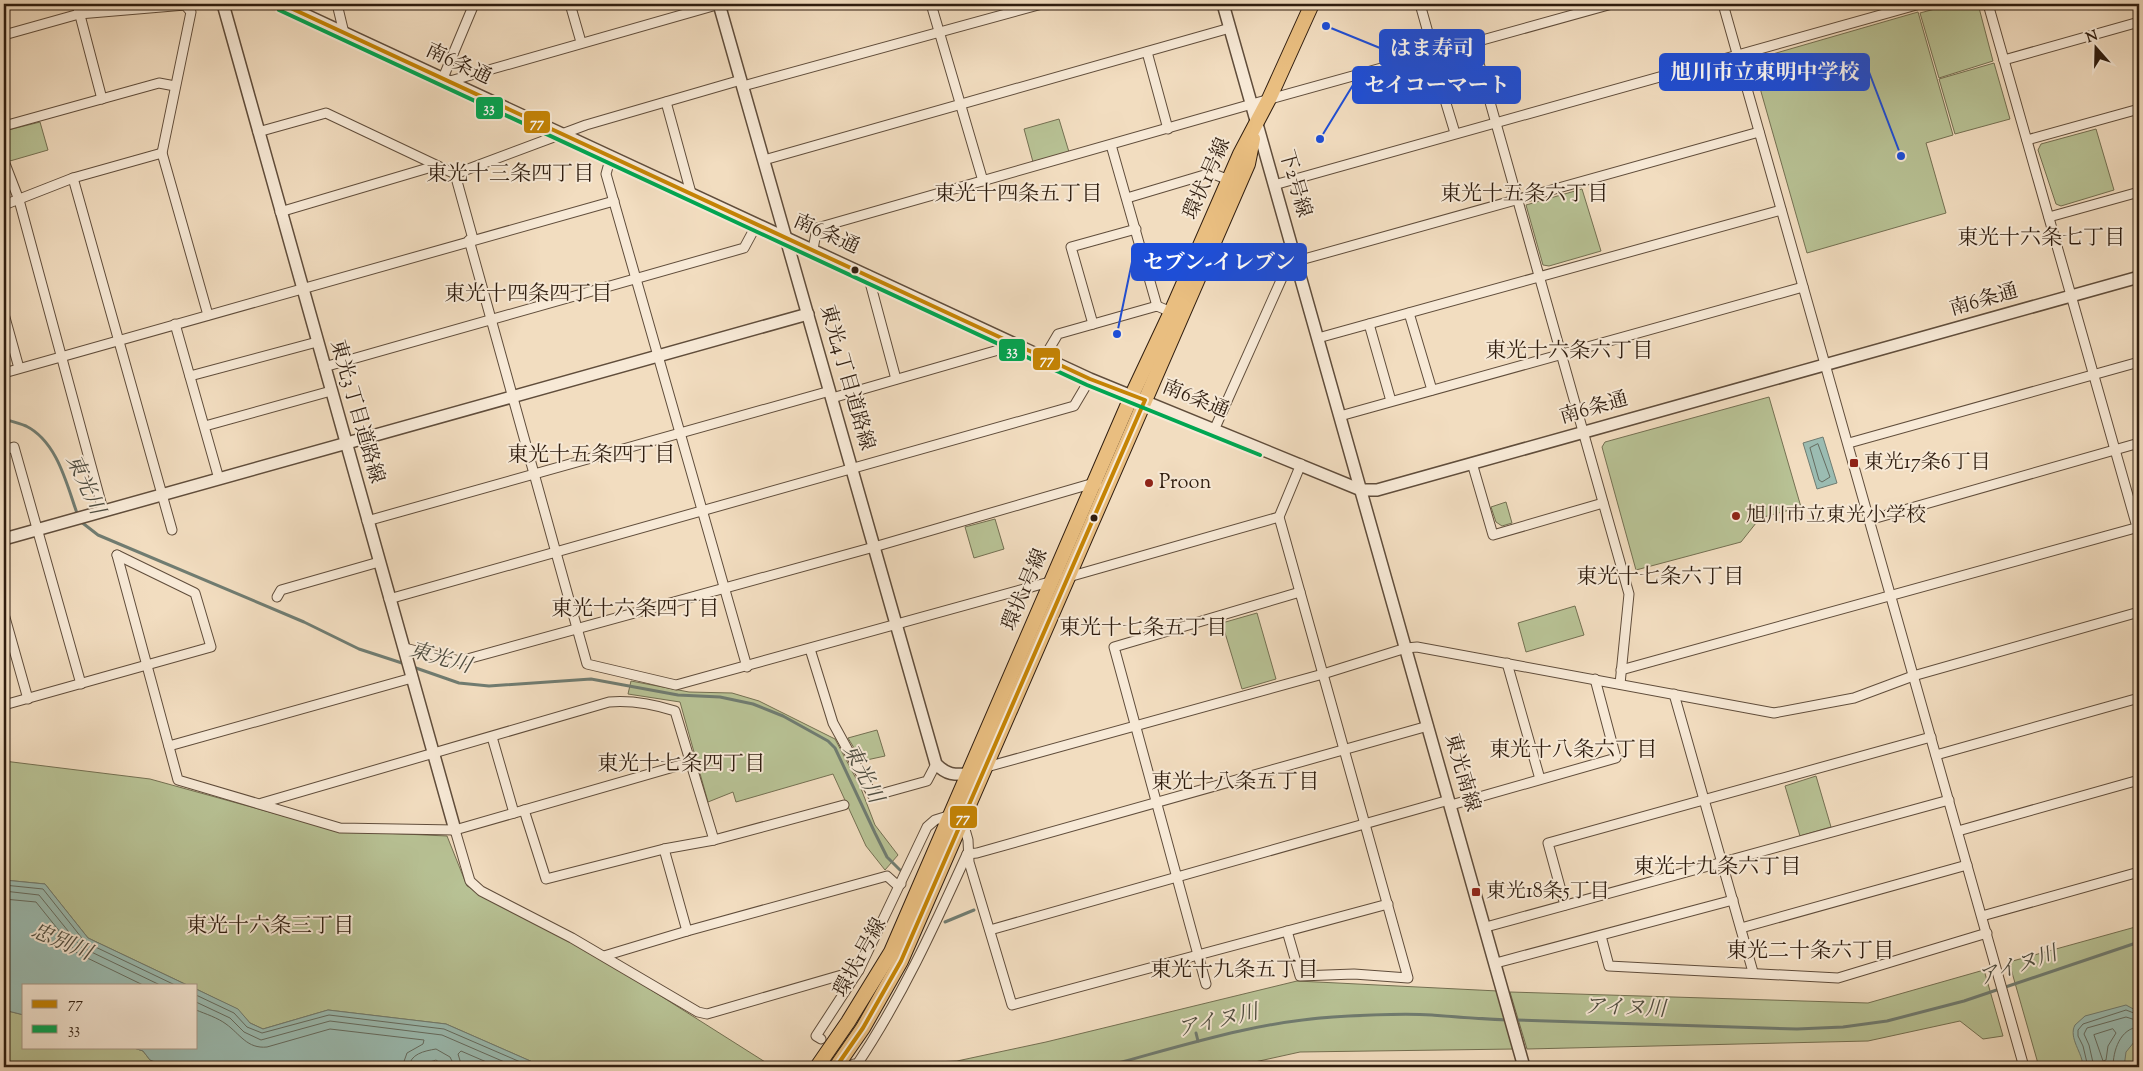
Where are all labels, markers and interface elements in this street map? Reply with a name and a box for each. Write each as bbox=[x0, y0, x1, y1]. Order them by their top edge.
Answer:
north arrow bbox=[2070, 22, 2120, 72]
text: N bbox=[2084, 26, 2101, 49]
callout: はま寿司 bbox=[1380, 30, 1484, 66]
text: はま寿司 bbox=[1390, 35, 1474, 65]
street label: 南6条通 bbox=[420, 37, 496, 93]
callout: 旭川市立東明中学校 bbox=[1660, 54, 1869, 90]
text: 旭川市立東明中学校 bbox=[1671, 59, 1860, 89]
callout: セイコーマート bbox=[1353, 67, 1520, 103]
text: セイコーマート bbox=[1364, 72, 1510, 102]
line badge: 33 bbox=[475, 96, 504, 120]
text: 33 bbox=[483, 99, 495, 119]
line badge: 77 bbox=[523, 110, 551, 134]
text: 77 bbox=[530, 114, 545, 134]
street label: 環状1号線 bbox=[1177, 133, 1239, 225]
street label: 下2号線 bbox=[1271, 147, 1317, 221]
district label: 東光十三条四丁目 bbox=[426, 160, 594, 190]
district label: 東光十四条五丁目 bbox=[934, 180, 1102, 210]
district label: 東光十五条六丁目 bbox=[1440, 180, 1608, 210]
street label: 南6条通 bbox=[788, 208, 864, 262]
district label: 東光十六条七丁目 bbox=[1957, 224, 2125, 254]
callout: セブン-イレブン bbox=[1132, 244, 1306, 280]
text: セブン-イレブン bbox=[1143, 249, 1295, 279]
unlabelled marker bbox=[850, 265, 860, 275]
street label: 南6条通 bbox=[1946, 277, 2022, 325]
district label: 東光十四条四丁目 bbox=[444, 280, 612, 310]
street label: 東光4丁目道路線 bbox=[811, 302, 881, 454]
street label: 東光3丁目道路線 bbox=[322, 337, 390, 487]
district label: 東光十六条六丁目 bbox=[1485, 337, 1653, 367]
line badge: 33 bbox=[998, 338, 1026, 362]
text: 33 bbox=[1006, 342, 1018, 362]
line badge: 77 bbox=[1032, 347, 1061, 371]
text: 77 bbox=[1040, 351, 1055, 371]
street label: 南6条通 bbox=[1157, 373, 1233, 427]
street label: 南6条通 bbox=[1556, 385, 1632, 433]
district label: 東光十五条四丁目 bbox=[507, 441, 675, 471]
place label: 東光17条6丁目 bbox=[1864, 449, 1991, 478]
water label: 東光川 bbox=[57, 450, 112, 522]
marker: 東光17条6丁目 bbox=[1848, 457, 1860, 469]
place label: Proon bbox=[1159, 469, 1211, 498]
marker: Proon bbox=[1143, 477, 1155, 489]
place label: 旭川市立東光小学校 bbox=[1746, 502, 1926, 531]
marker: 旭川市立東光小学校 bbox=[1730, 510, 1742, 522]
unlabelled marker bbox=[1089, 513, 1099, 523]
street label: 環状1号線 bbox=[996, 544, 1056, 636]
district label: 東光十七条六丁目 bbox=[1576, 563, 1744, 593]
district label: 東光十六条四丁目 bbox=[551, 595, 719, 625]
district label: 東光十七条五丁目 bbox=[1059, 614, 1227, 644]
water label: 東光川 bbox=[406, 636, 476, 683]
street label: 東光南線 bbox=[1436, 731, 1486, 815]
district label: 東光十八条六丁目 bbox=[1489, 736, 1657, 766]
water label: 東光川 bbox=[834, 739, 891, 811]
district label: 東光十七条四丁目 bbox=[597, 750, 765, 780]
district label: 東光十八条五丁目 bbox=[1151, 768, 1319, 798]
line badge: 77 bbox=[949, 805, 978, 829]
text: 77 bbox=[956, 809, 971, 829]
district label: 東光十九条六丁目 bbox=[1633, 853, 1801, 883]
place label: 東光18条5丁目 bbox=[1486, 878, 1610, 907]
marker: 東光18条5丁目 bbox=[1470, 886, 1482, 898]
district label: 東光十六条三丁目 bbox=[186, 912, 354, 942]
street label: 環状1号線 bbox=[827, 913, 895, 1003]
water label: 忠別川 bbox=[26, 917, 98, 970]
district label: 東光二十条六丁目 bbox=[1726, 937, 1894, 967]
water label: アイヌ川 bbox=[1974, 939, 2064, 995]
district label: 東光十九条五丁目 bbox=[1150, 956, 1318, 986]
legend bbox=[22, 984, 198, 1048]
water label: アイヌ川 bbox=[1583, 993, 1669, 1025]
text: 77 bbox=[68, 994, 84, 1015]
water label: アイヌ川 bbox=[1175, 998, 1263, 1046]
text: 33 bbox=[68, 1020, 80, 1041]

